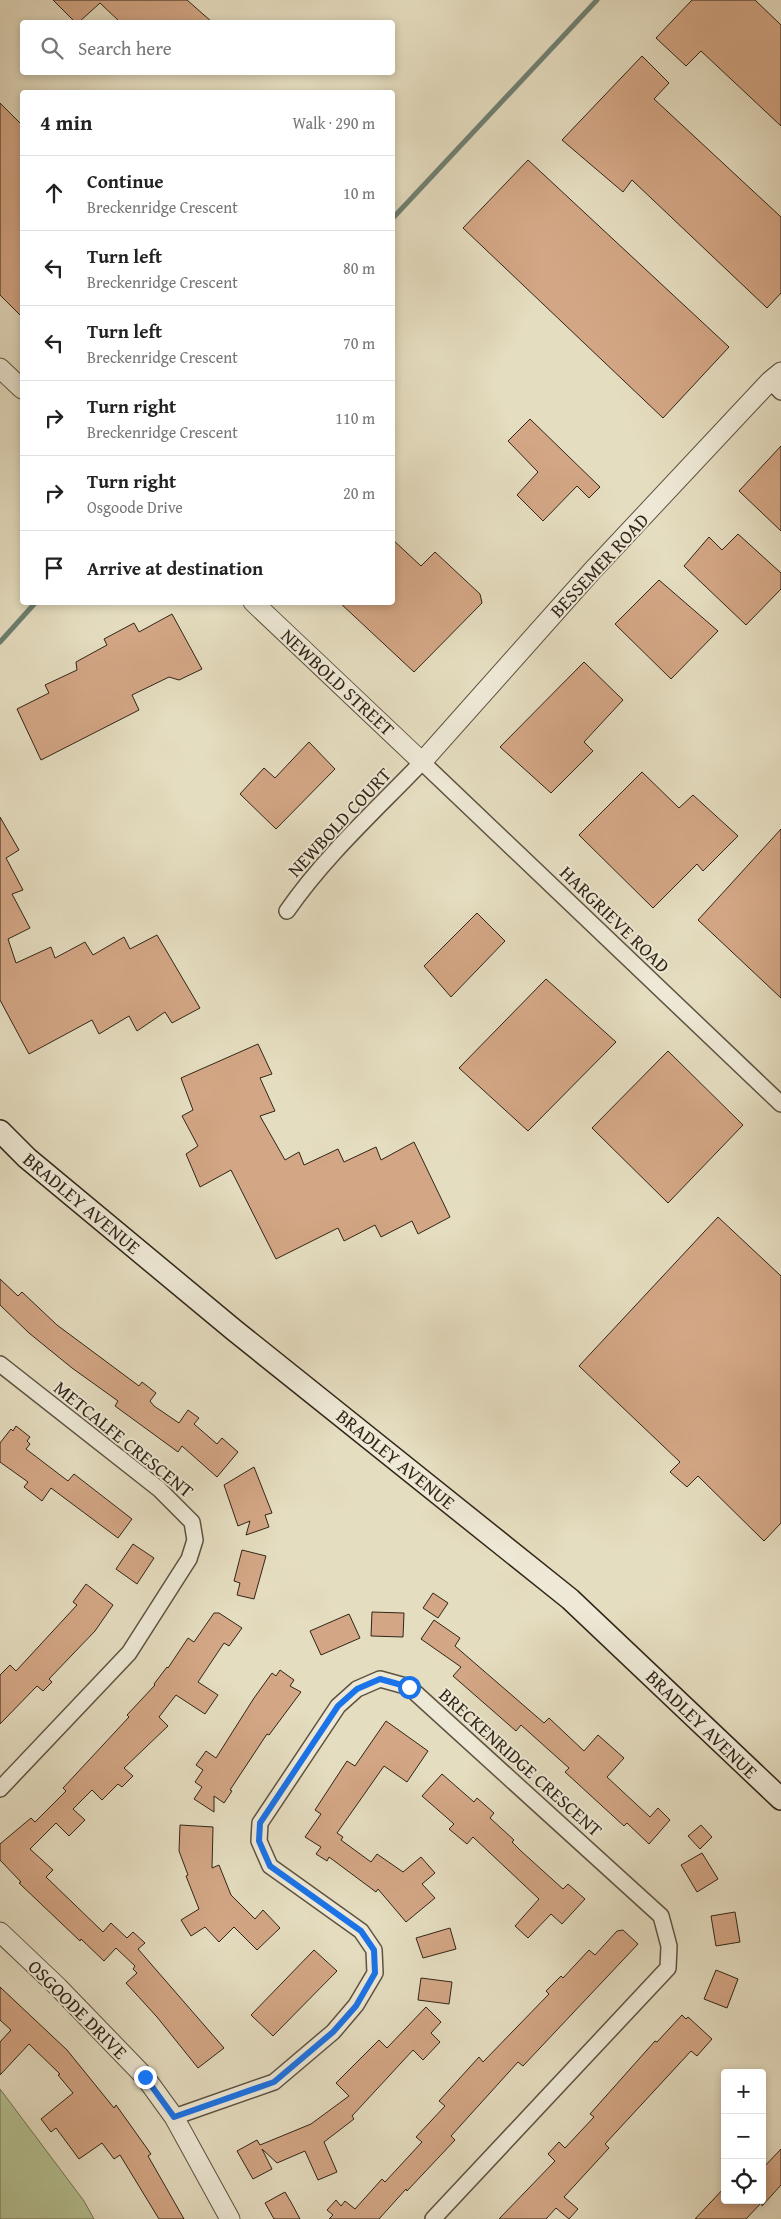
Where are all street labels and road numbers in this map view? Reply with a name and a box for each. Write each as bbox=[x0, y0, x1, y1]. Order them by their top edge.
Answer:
street label: BESSEMER ROAD bbox=[543, 507, 655, 623]
street label: NEWBOLD STREET bbox=[275, 622, 401, 742]
street label: NEWBOLD COURT bbox=[281, 761, 398, 883]
street label: HARGRIEVE ROAD bbox=[554, 859, 676, 979]
street label: BRADLEY AVENUE bbox=[17, 1145, 147, 1261]
street label: METCALFE CRESCENT bbox=[48, 1374, 200, 1504]
street label: BRADLEY AVENUE bbox=[331, 1402, 462, 1516]
street label: BRADLEY AVENUE bbox=[640, 1663, 764, 1785]
street label: BRECKENRIDGE CRESCENT bbox=[433, 1681, 609, 1843]
street label: OSGOODE DRIVE bbox=[22, 1953, 134, 2065]

